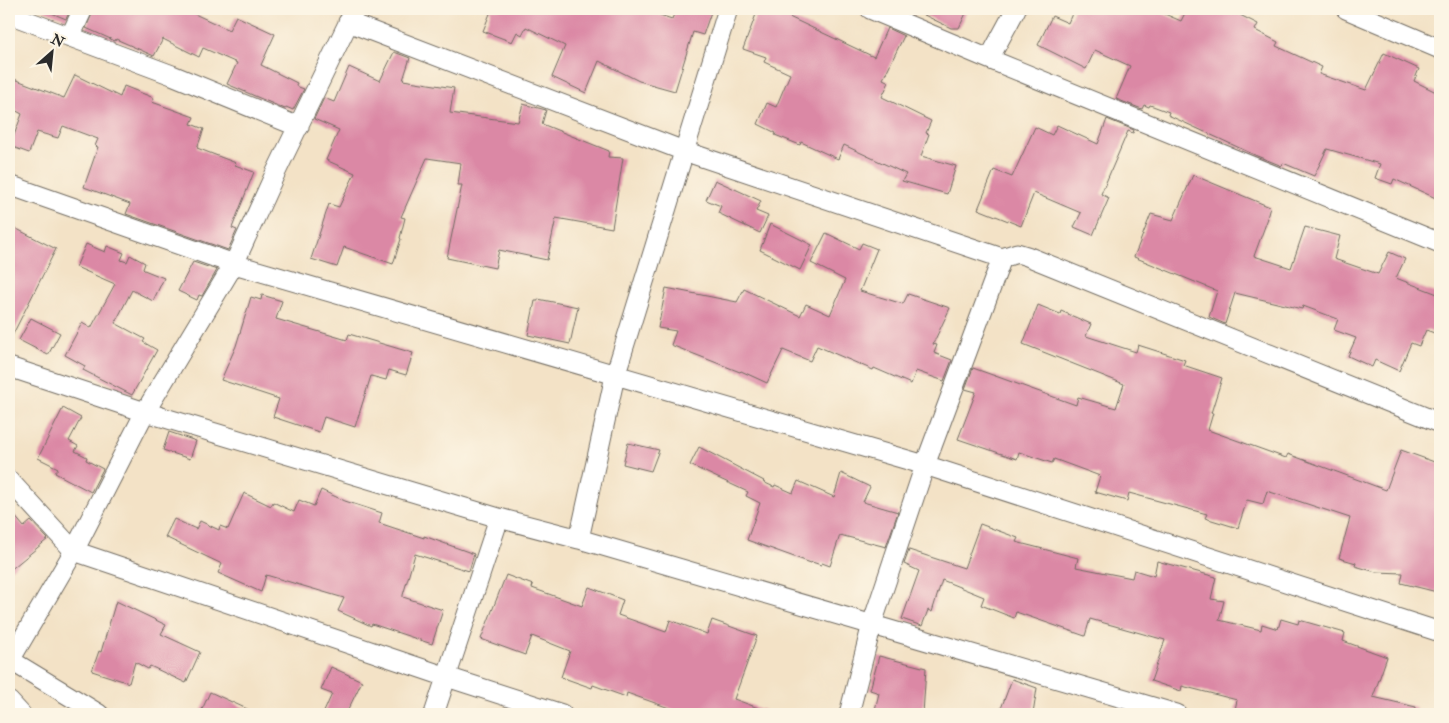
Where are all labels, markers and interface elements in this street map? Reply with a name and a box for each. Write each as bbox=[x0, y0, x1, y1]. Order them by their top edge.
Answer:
north arrow bbox=[28, 28, 78, 78]
text: N bbox=[47, 30, 68, 51]

